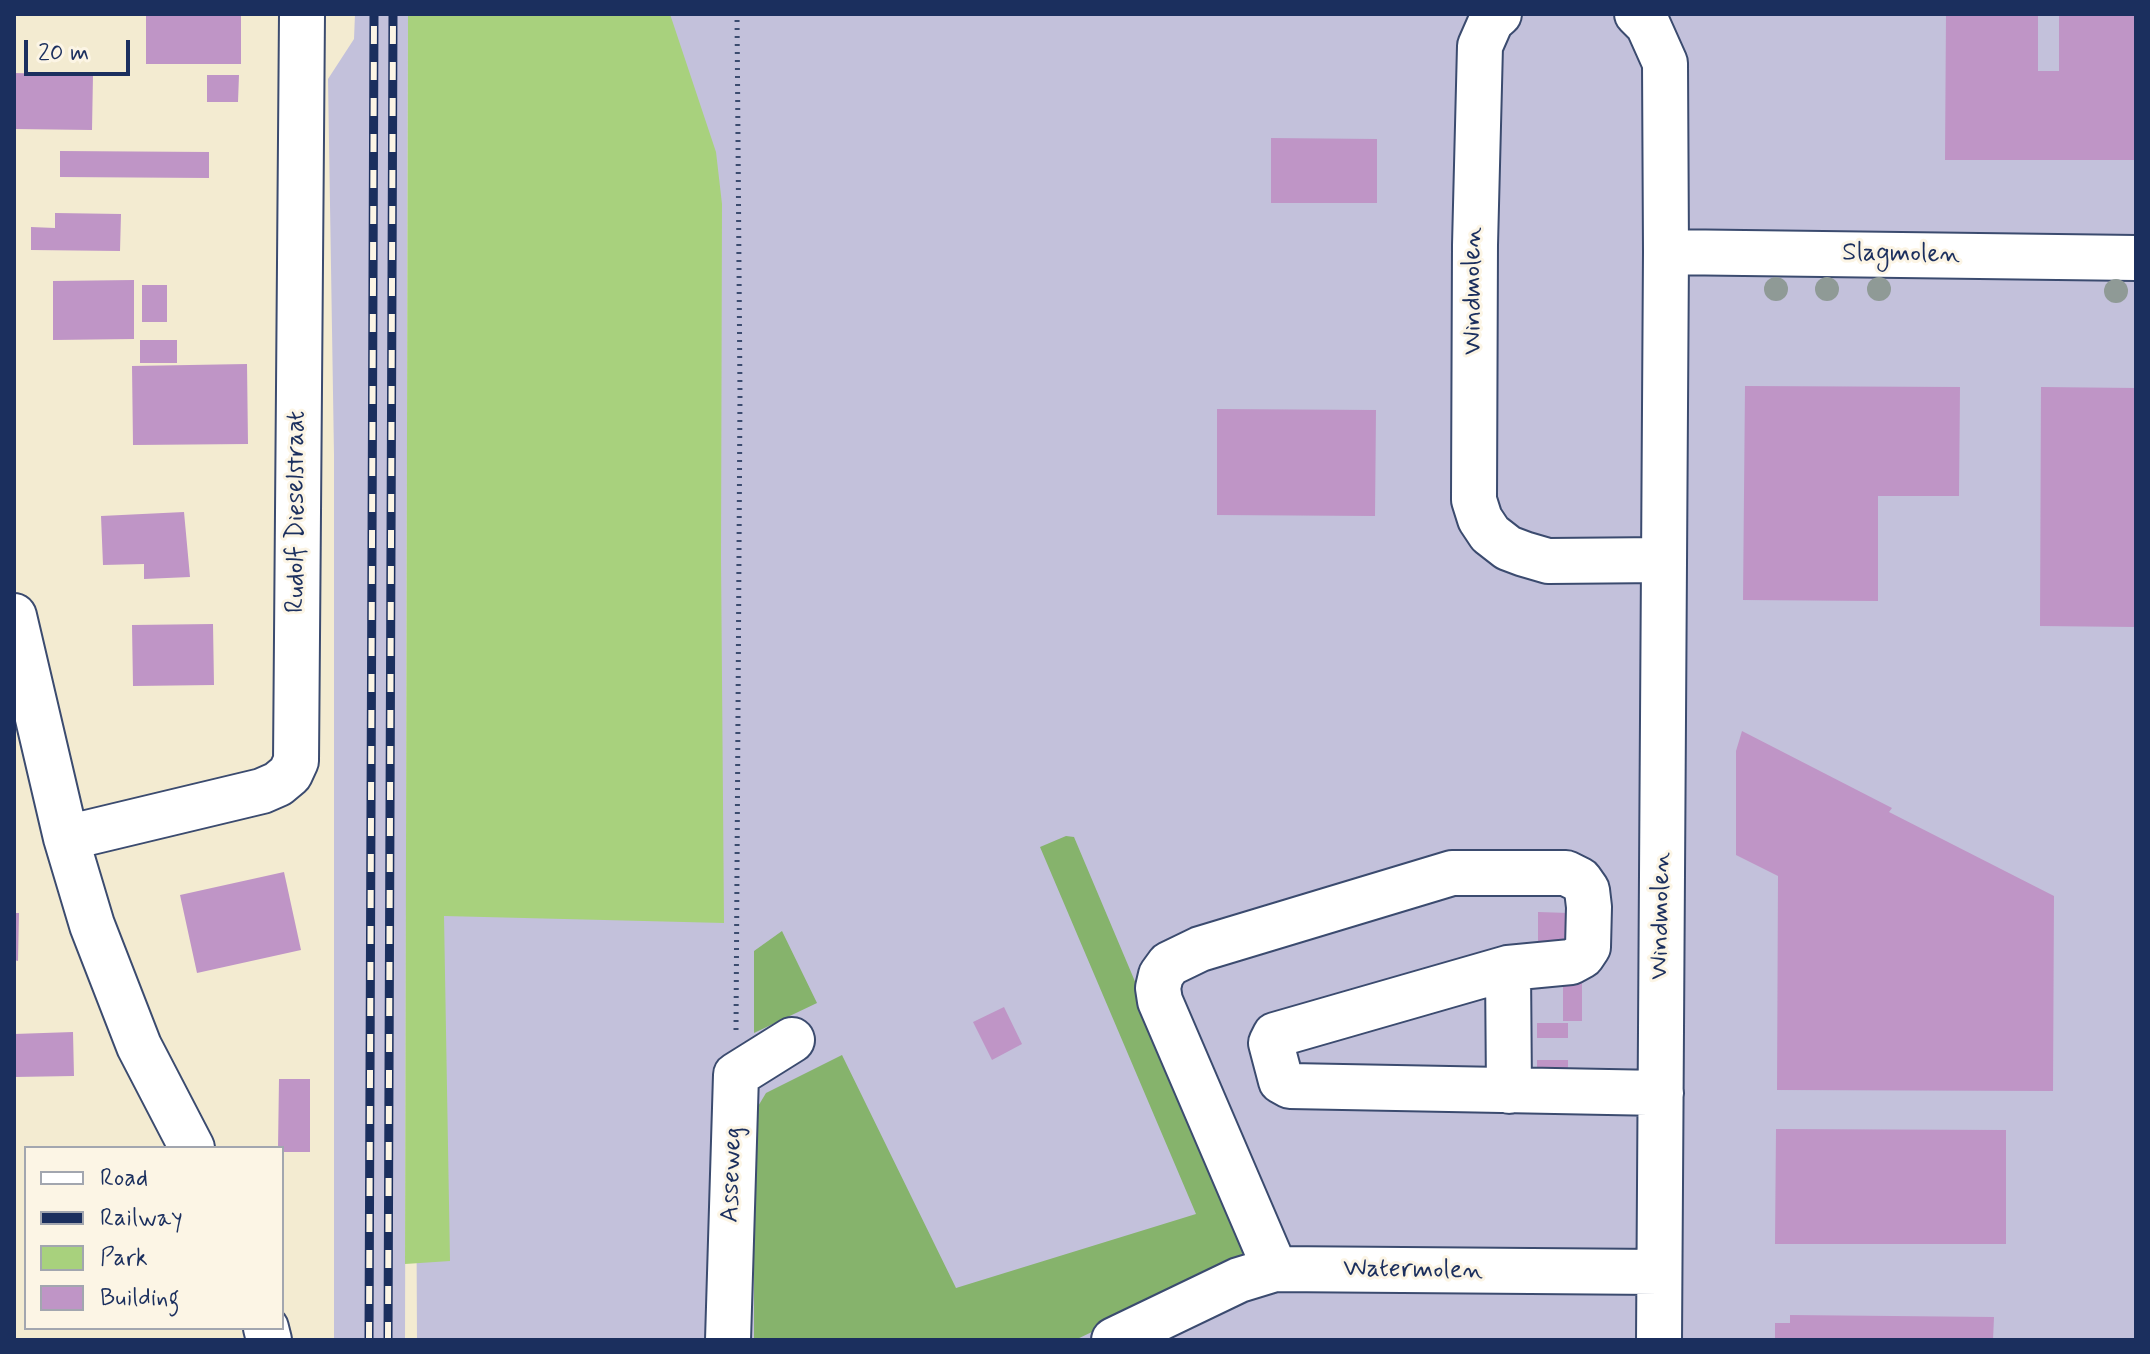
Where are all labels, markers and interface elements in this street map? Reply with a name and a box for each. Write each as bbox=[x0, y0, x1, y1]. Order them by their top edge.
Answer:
scale bar bbox=[28, 24, 134, 74]
text: 20 m bbox=[38, 38, 89, 69]
street label: Windmolen bbox=[1459, 227, 1491, 355]
street label: Slagmolen bbox=[1842, 238, 1960, 272]
street label: Rudolf Dieselstraat bbox=[282, 411, 314, 613]
street label: Windmolen bbox=[1645, 852, 1679, 980]
street label: Asseweg bbox=[716, 1127, 750, 1223]
legend bbox=[24, 1146, 284, 1330]
text: Road bbox=[100, 1163, 148, 1194]
text: Railway bbox=[100, 1203, 183, 1234]
text: Park bbox=[100, 1243, 148, 1274]
street label: Watermolen bbox=[1343, 1254, 1483, 1288]
text: Building bbox=[100, 1283, 180, 1314]

